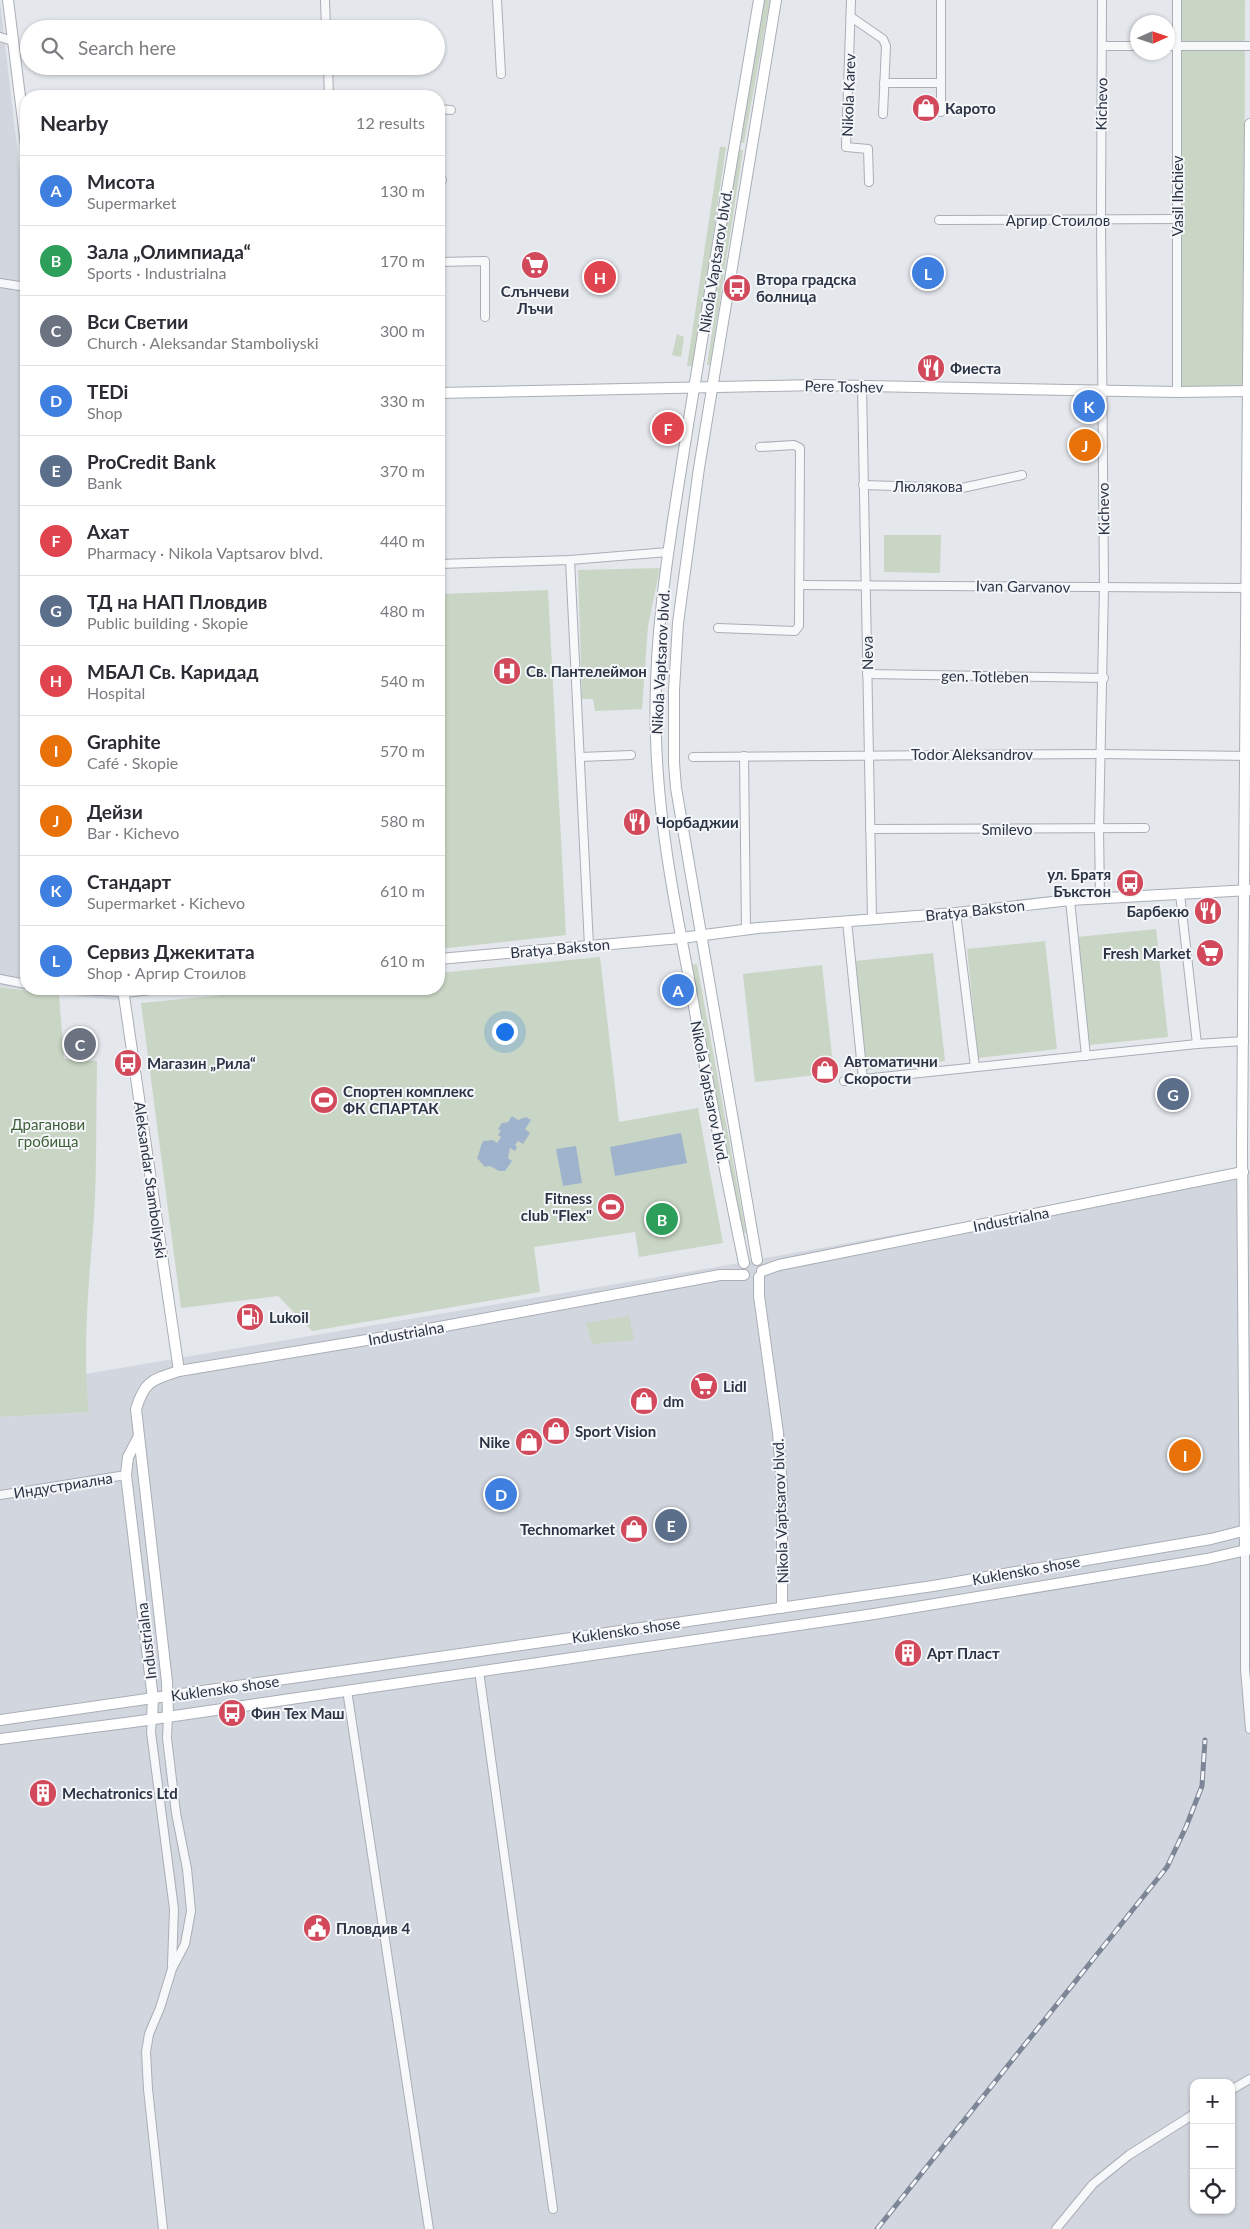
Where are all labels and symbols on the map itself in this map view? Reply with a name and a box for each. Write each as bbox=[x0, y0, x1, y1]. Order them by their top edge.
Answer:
north arrow bbox=[1130, 15, 1175, 60]
street label: Nikola Karev bbox=[838, 53, 858, 137]
street label: Kichevo bbox=[1092, 77, 1110, 131]
shop icon: Карото bbox=[911, 93, 941, 123]
place label: Карото bbox=[945, 99, 996, 117]
street label: Vasil Ihchiev bbox=[1168, 155, 1186, 237]
street label: Nikola Vaptsarov blvd. bbox=[695, 188, 735, 334]
street label: Аргир Стоилов bbox=[1006, 211, 1110, 229]
supermarket icon: Слънчеви Лъчи bbox=[520, 250, 550, 280]
pin: L bbox=[912, 254, 944, 292]
pin: H bbox=[584, 258, 616, 296]
place label: Втора градска болница bbox=[756, 270, 856, 305]
bus stop icon: Втора градска болница bbox=[722, 273, 752, 303]
place label: Слънчеви Лъчи bbox=[501, 282, 569, 317]
restaurant icon: Фиеста bbox=[916, 353, 946, 383]
place label: Фиеста bbox=[950, 359, 1001, 377]
street label: Pere Toshev bbox=[804, 376, 884, 396]
pin: K bbox=[1073, 387, 1105, 425]
pin: F bbox=[652, 409, 684, 447]
pin: J bbox=[1069, 426, 1101, 464]
street label: Люлякова bbox=[892, 477, 963, 495]
street label: Kichevo bbox=[1094, 482, 1112, 536]
street label: Ivan Garvanov bbox=[976, 576, 1071, 596]
street label: Nikola Vaptsarov blvd. bbox=[647, 589, 673, 735]
street label: Neva bbox=[858, 636, 876, 670]
hospital icon: Св. Пантелеймон bbox=[492, 656, 522, 686]
place label: Св. Пантелеймон bbox=[526, 662, 647, 680]
street label: gen. Totleben bbox=[941, 666, 1029, 686]
street label: Todor Aleksandrov bbox=[911, 745, 1033, 763]
restaurant icon: Чорбаджии bbox=[622, 807, 652, 837]
place label: Чорбаджии bbox=[656, 813, 739, 831]
street label: Smilevo bbox=[981, 820, 1033, 838]
place label: ул. Братя Бъкстон bbox=[1047, 865, 1111, 900]
bus stop icon: ул. Братя Бъкстон bbox=[1115, 868, 1145, 898]
street label: Bratya Bakston bbox=[924, 896, 1026, 924]
restaurant icon: Барбекю bbox=[1193, 896, 1223, 926]
place label: Барбекю bbox=[1126, 902, 1189, 920]
street label: Bratya Bakston bbox=[509, 935, 611, 961]
supermarket icon: Fresh Market bbox=[1195, 938, 1225, 968]
place label: Fresh Market bbox=[1103, 944, 1191, 962]
pin: A bbox=[662, 971, 694, 1009]
your location bbox=[492, 1019, 518, 1045]
street label: Nikola Vaptsarov blvd. bbox=[687, 1019, 733, 1165]
pin: C bbox=[64, 1025, 96, 1063]
bus stop icon: Магазин „Рила“ bbox=[113, 1048, 143, 1078]
place label: Автоматични Скорости bbox=[843, 1052, 938, 1087]
place label: Магазин „Рила“ bbox=[147, 1054, 256, 1072]
shop icon: Автоматични Скорости bbox=[810, 1055, 840, 1085]
pin: G bbox=[1157, 1075, 1189, 1113]
place label: Спортен комплекс ФК СПАРТАК bbox=[343, 1082, 474, 1117]
sports icon: Спортен комплекс ФК СПАРТАК bbox=[309, 1085, 339, 1115]
street label: Aleksandar Stamboliyski bbox=[131, 1100, 171, 1260]
park label: Драганови гробища bbox=[11, 1115, 85, 1150]
place label: Fitness club "Flex" bbox=[521, 1189, 592, 1224]
sports icon: Fitness club "Flex" bbox=[596, 1192, 626, 1222]
pin: B bbox=[646, 1200, 678, 1238]
street label: Industrialna bbox=[971, 1203, 1051, 1235]
fuel station icon: Lukoil bbox=[235, 1302, 265, 1332]
place label: Lukoil bbox=[269, 1308, 309, 1326]
street label: Industrialna bbox=[367, 1317, 445, 1349]
supermarket icon: Lidl bbox=[689, 1371, 719, 1401]
place label: Lidl bbox=[723, 1377, 747, 1395]
shop icon: dm bbox=[629, 1386, 659, 1416]
place label: dm bbox=[663, 1392, 684, 1410]
shop icon: Sport Vision bbox=[541, 1416, 571, 1446]
place label: Sport Vision bbox=[575, 1422, 656, 1440]
shop icon: Nike bbox=[514, 1427, 544, 1457]
place label: Nike bbox=[479, 1433, 510, 1451]
pin: I bbox=[1169, 1436, 1201, 1474]
street label: Nikola Vaptsarov blvd. bbox=[768, 1438, 792, 1584]
street label: Индустриална bbox=[12, 1468, 114, 1502]
pin: D bbox=[485, 1475, 517, 1513]
pin: E bbox=[655, 1506, 687, 1544]
shop icon: Technomarket bbox=[619, 1514, 649, 1544]
place label: Technomarket bbox=[520, 1520, 615, 1538]
street label: Kuklensko shose bbox=[971, 1552, 1081, 1588]
street label: Industrialna bbox=[132, 1602, 160, 1680]
street label: Kuklensko shose bbox=[571, 1613, 681, 1647]
building icon: Арт Пласт bbox=[893, 1638, 923, 1668]
place label: Арт Пласт bbox=[926, 1644, 1000, 1662]
street label: Kuklensko shose bbox=[170, 1671, 280, 1705]
bus stop icon: Фин Тех Маш bbox=[217, 1698, 247, 1728]
place label: Фин Тех Маш bbox=[251, 1704, 345, 1722]
building icon: Mechatronics Ltd bbox=[28, 1778, 58, 1808]
place label: Mechatronics Ltd bbox=[62, 1784, 178, 1802]
public building icon: Пловдив 4 bbox=[302, 1913, 332, 1943]
place label: Пловдив 4 bbox=[336, 1919, 411, 1937]

